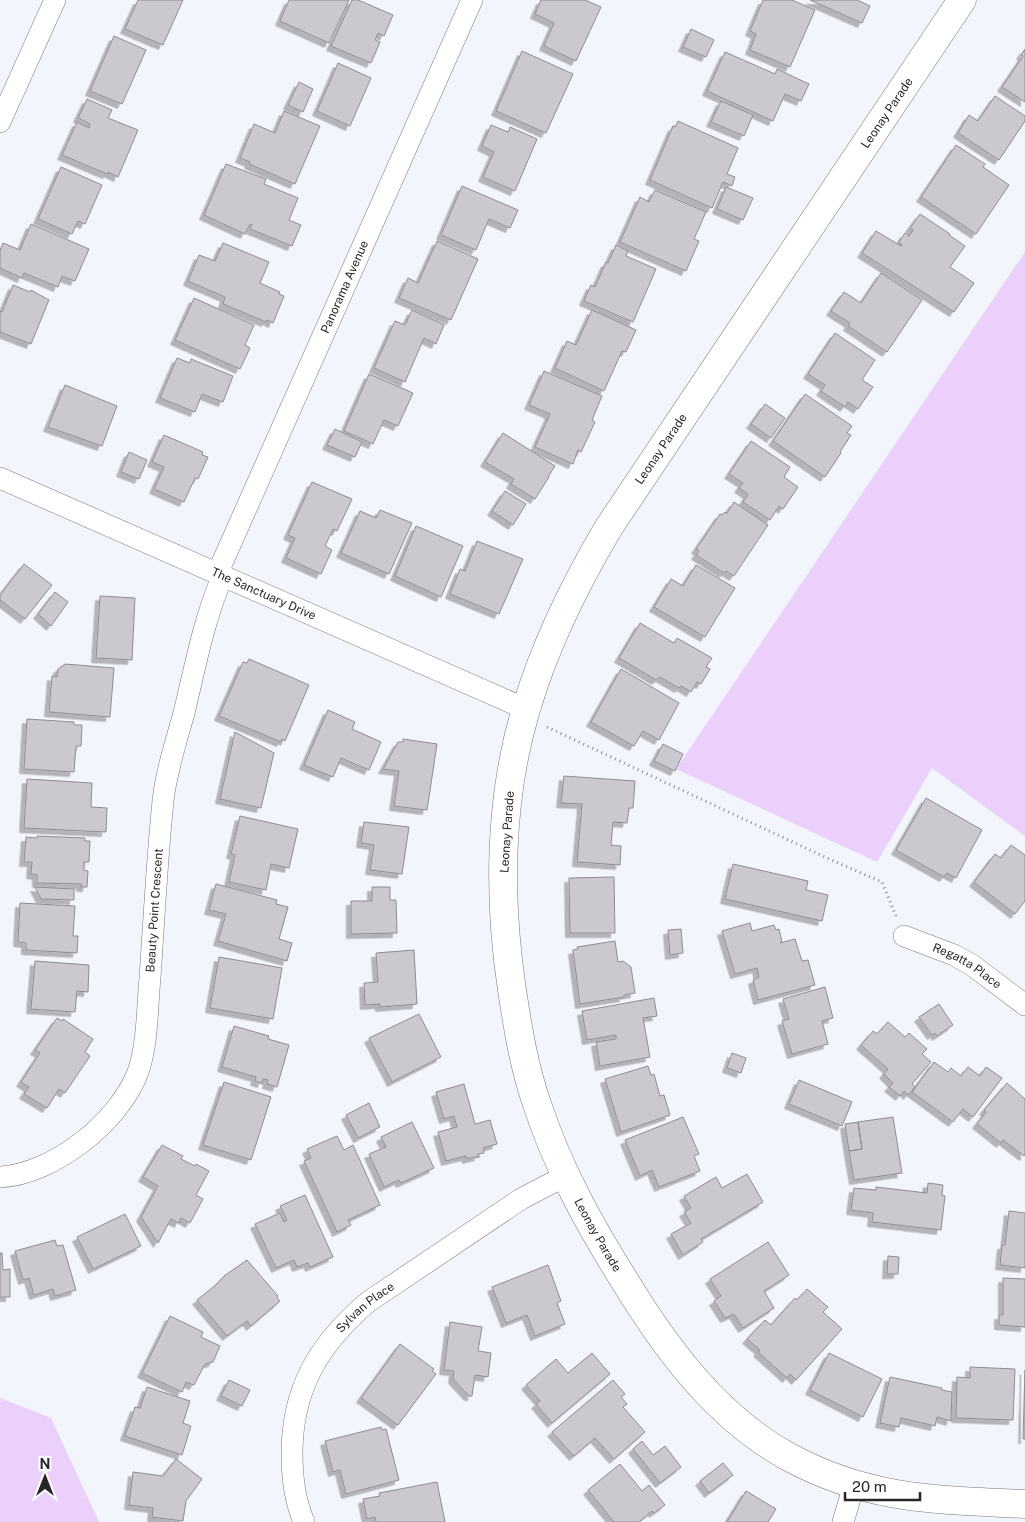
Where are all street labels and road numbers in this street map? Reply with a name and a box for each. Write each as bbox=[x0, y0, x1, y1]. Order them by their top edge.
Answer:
street label: Leonay Parade bbox=[858, 75, 916, 151]
street label: Panorama Avenue bbox=[318, 238, 371, 335]
street label: Leonay Parade bbox=[632, 411, 690, 487]
street label: The Sanctuary Drive bbox=[209, 565, 318, 623]
street label: Leonay Parade bbox=[497, 790, 517, 873]
street label: Beauty Point Crescent bbox=[143, 847, 166, 973]
street label: Regatta Place bbox=[931, 941, 1004, 992]
street label: Leonay Parade bbox=[571, 1196, 624, 1274]
street label: Sylvan Place bbox=[333, 1279, 397, 1336]

